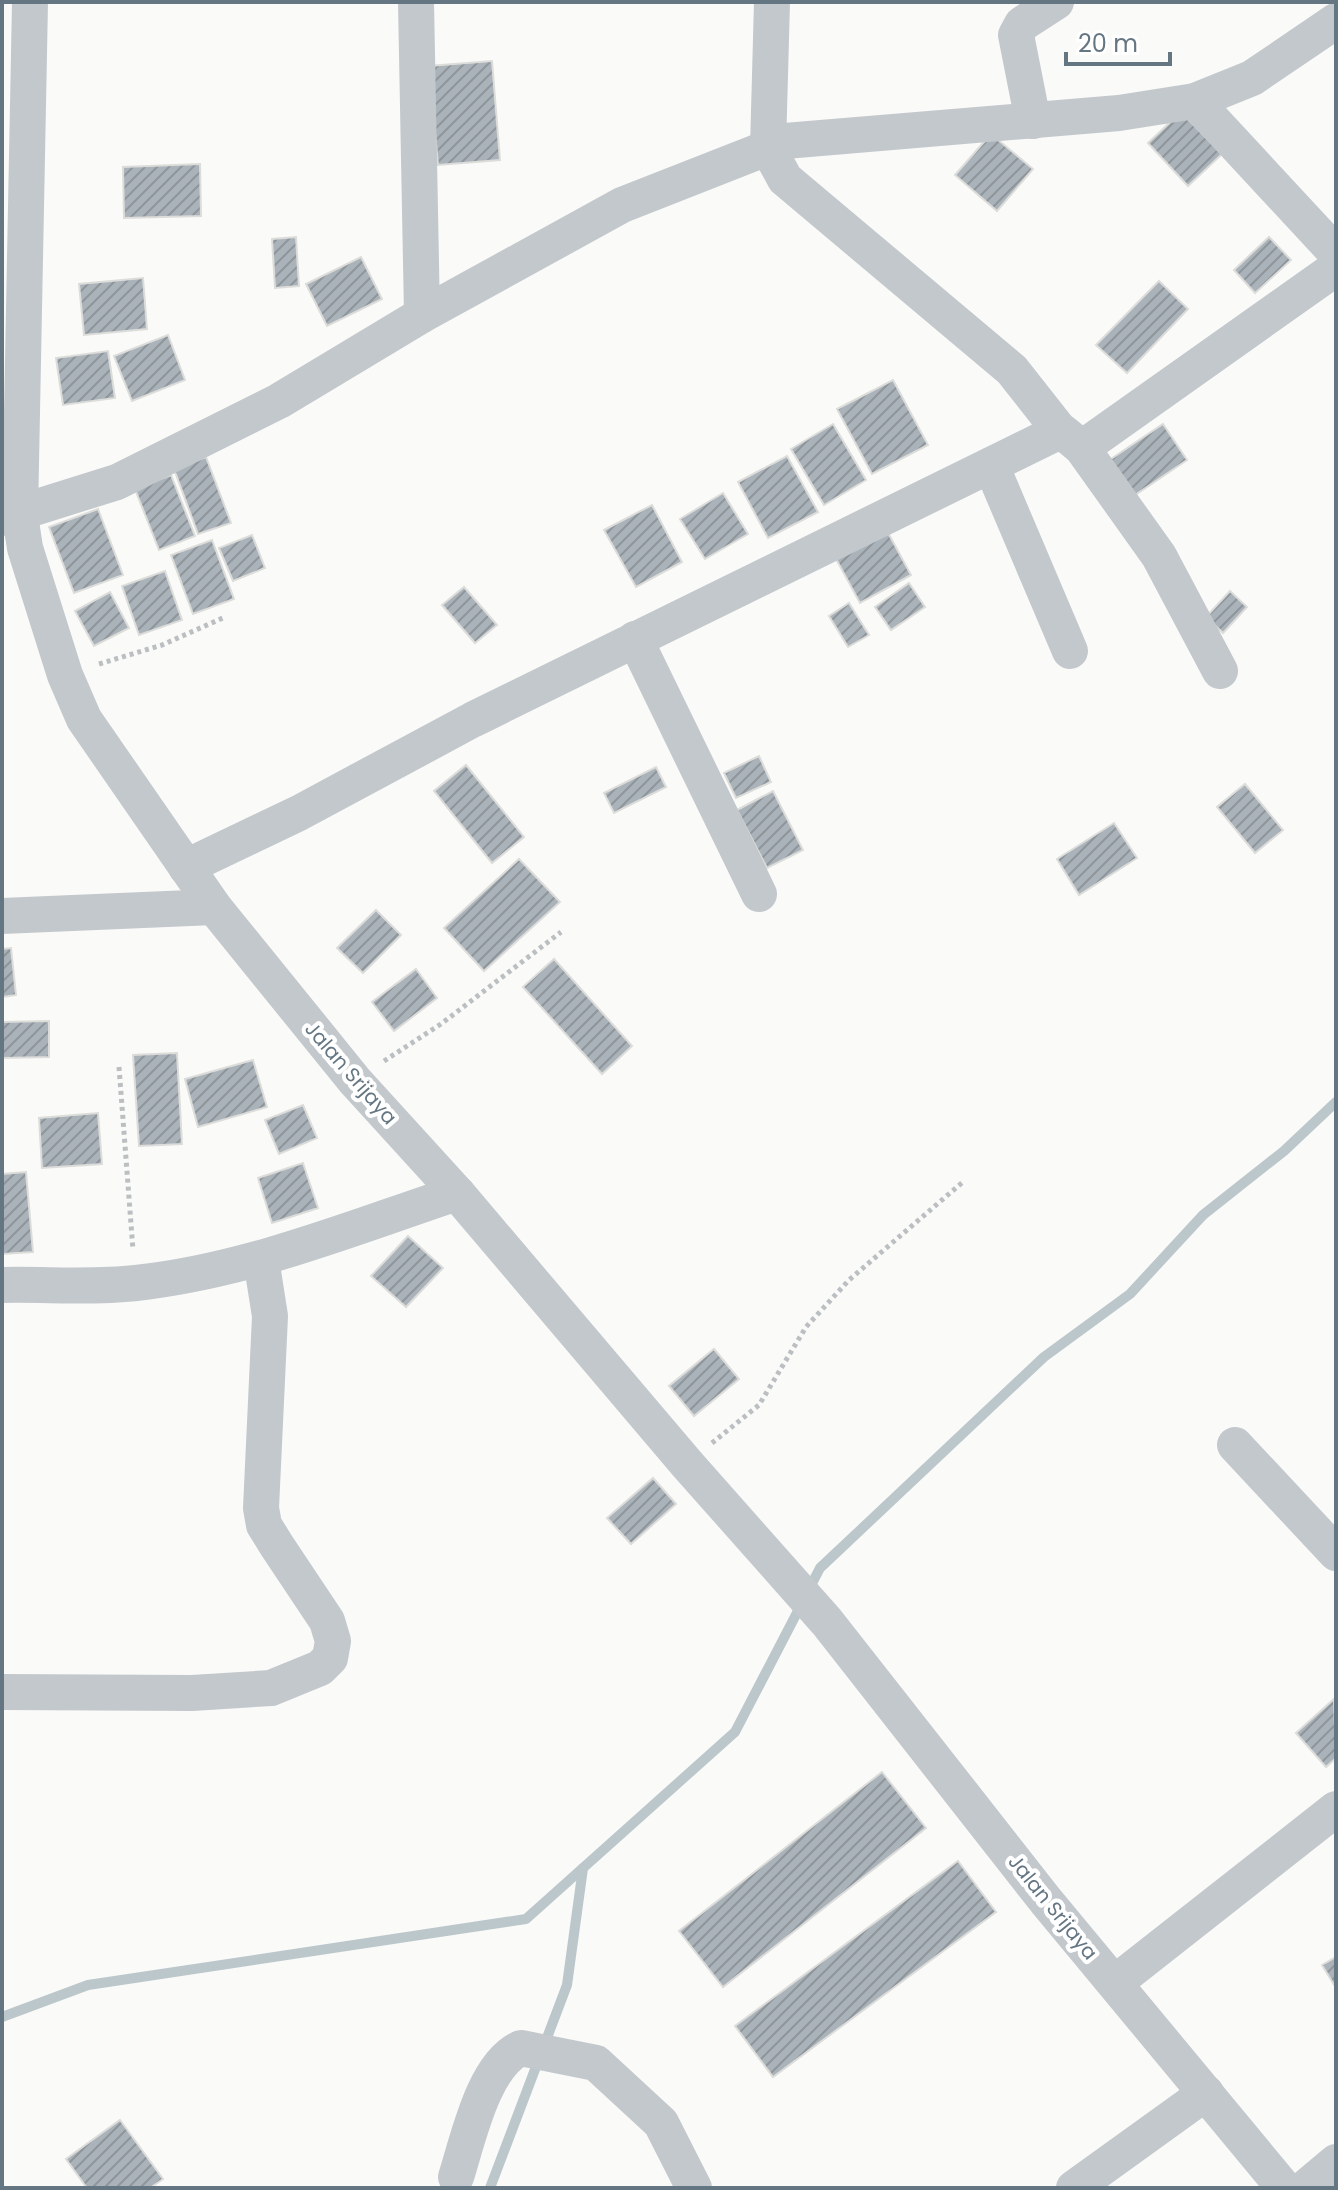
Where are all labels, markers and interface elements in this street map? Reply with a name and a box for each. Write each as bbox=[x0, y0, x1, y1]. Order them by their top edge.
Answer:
scale bar bbox=[1066, 16, 1170, 66]
text: 20 m bbox=[1078, 27, 1138, 60]
street label: Jalan Srijaya bbox=[298, 1015, 404, 1131]
street label: Jalan Srijaya bbox=[1002, 1848, 1104, 1966]

